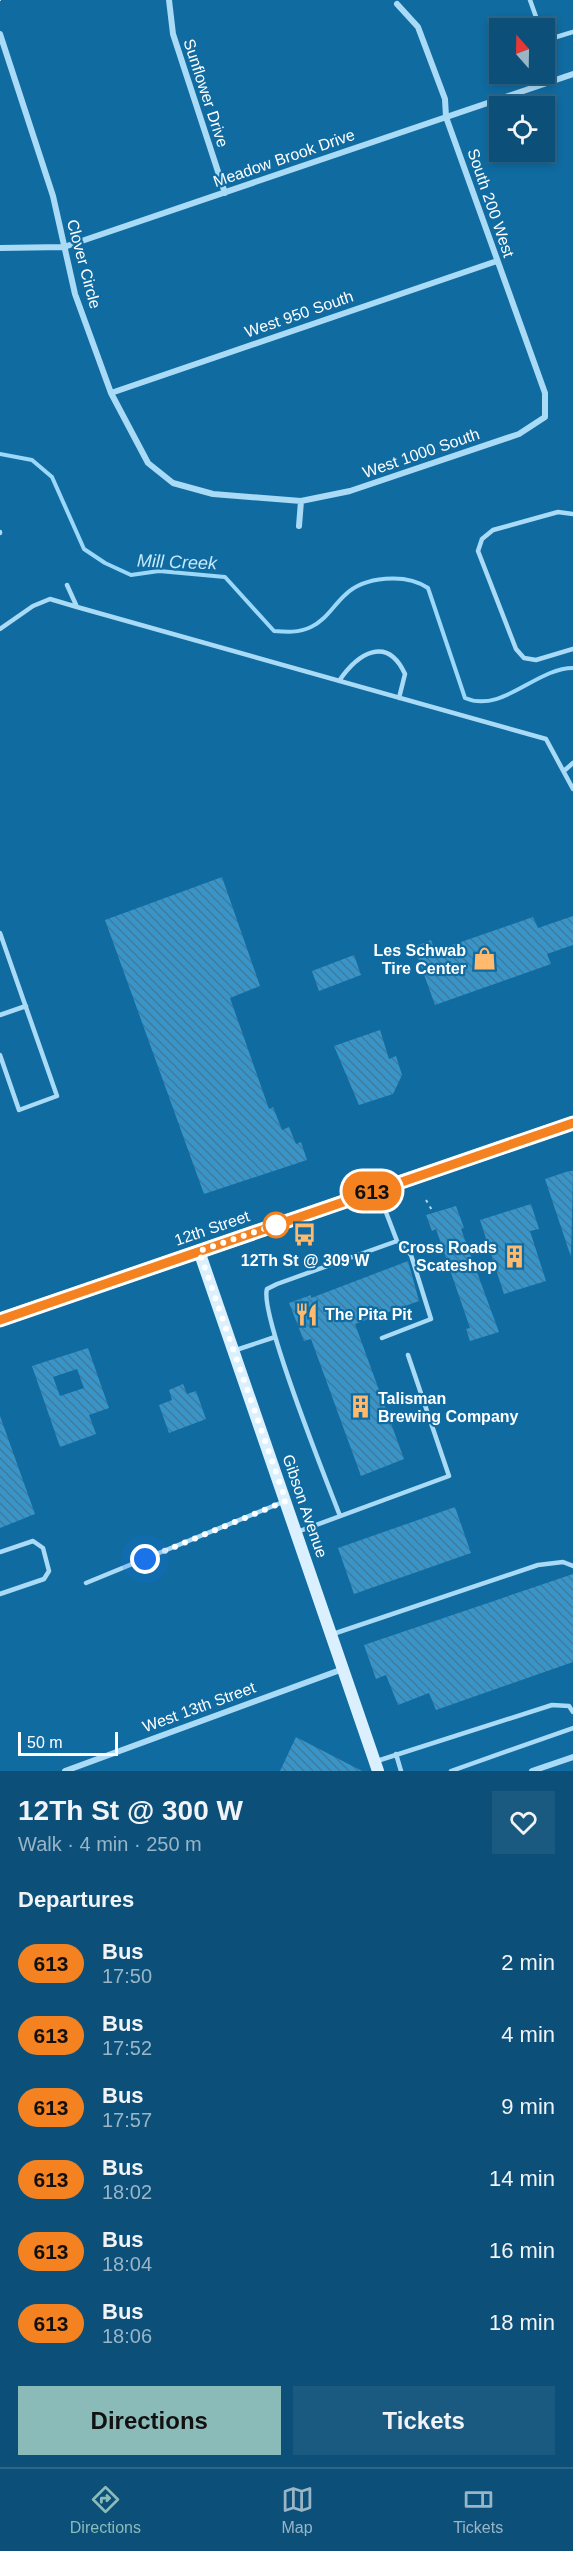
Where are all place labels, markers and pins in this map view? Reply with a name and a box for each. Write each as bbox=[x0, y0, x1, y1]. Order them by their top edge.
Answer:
place label: Les Schwab Tire Center bbox=[374, 942, 466, 977]
shop icon: Les Schwab Tire Center bbox=[471, 946, 497, 972]
unlabelled marker bbox=[263, 1212, 289, 1238]
bus stop icon: 12Th St @ 309 W bbox=[292, 1222, 318, 1248]
place label: Cross Roads Scateshop bbox=[398, 1239, 497, 1274]
building icon: Cross Roads Scateshop bbox=[502, 1243, 528, 1269]
place label: 12Th St @ 309 W bbox=[241, 1252, 370, 1269]
restaurant icon: The Pita Pit bbox=[294, 1301, 320, 1327]
place label: The Pita Pit bbox=[325, 1306, 413, 1323]
place label: Talisman Brewing Company bbox=[378, 1390, 519, 1425]
building icon: Talisman Brewing Company bbox=[347, 1394, 373, 1420]

